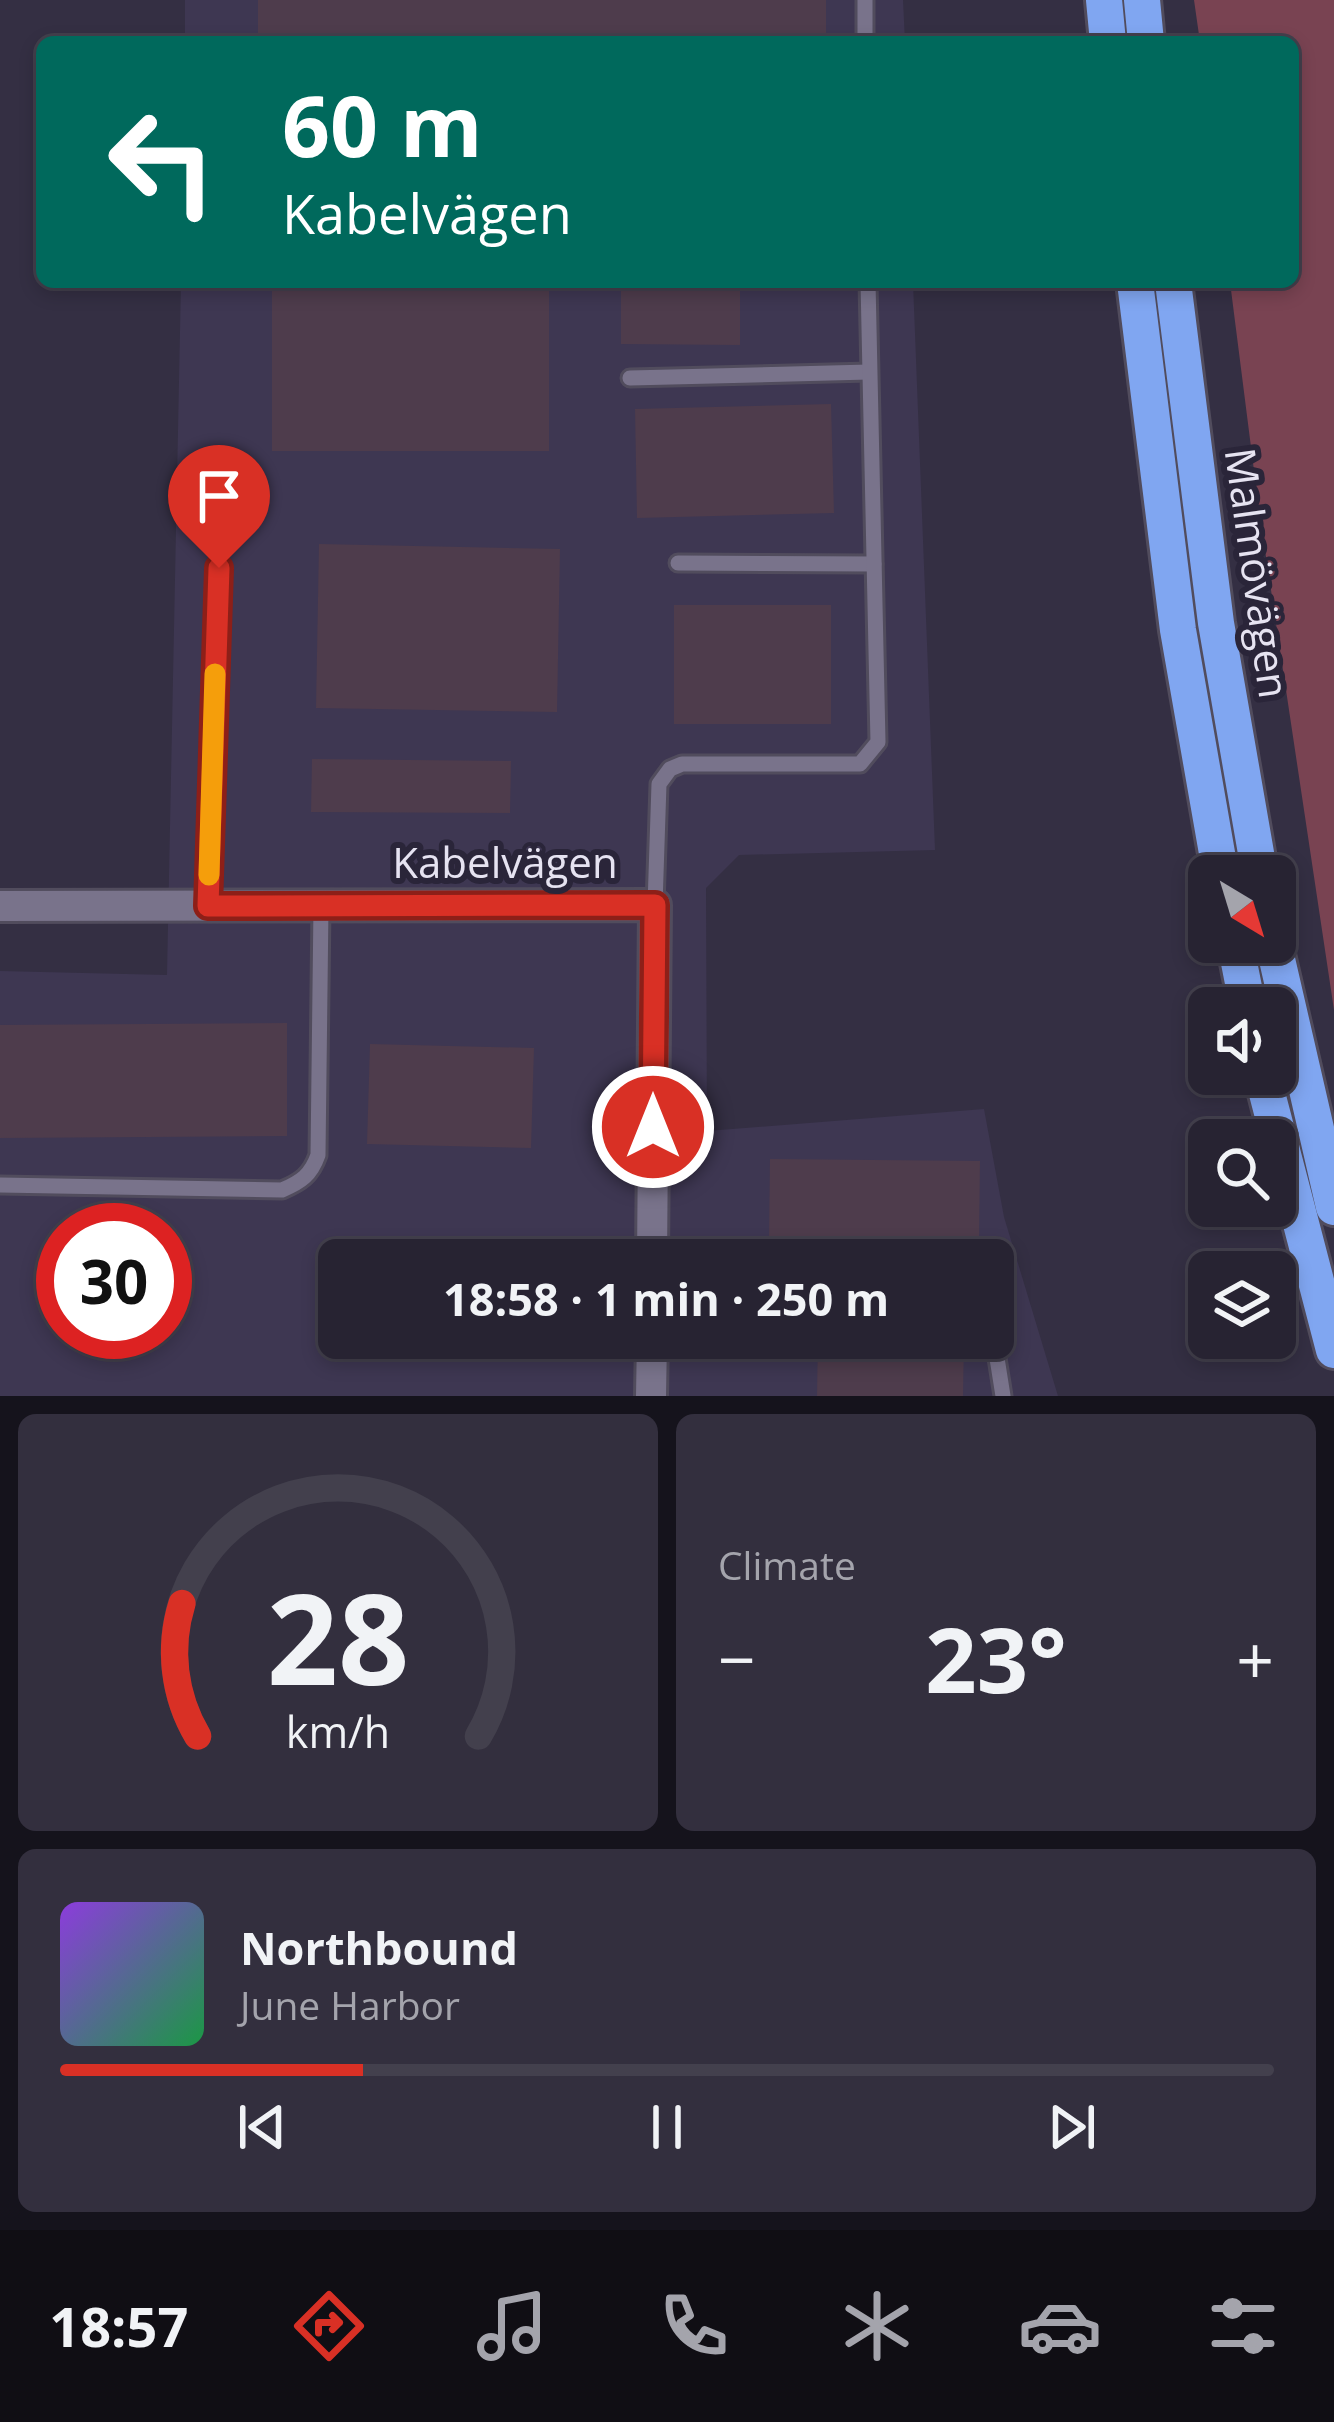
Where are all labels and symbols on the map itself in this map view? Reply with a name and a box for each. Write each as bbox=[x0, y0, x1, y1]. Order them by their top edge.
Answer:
street label: Malmövägen bbox=[1213, 444, 1304, 702]
pin bbox=[168, 445, 270, 568]
street label: Kabelvägen bbox=[392, 833, 618, 890]
north arrow bbox=[1188, 855, 1296, 963]
position arrow bbox=[590, 1064, 716, 1190]
speed limit sign: 30 bbox=[36, 1203, 192, 1359]

